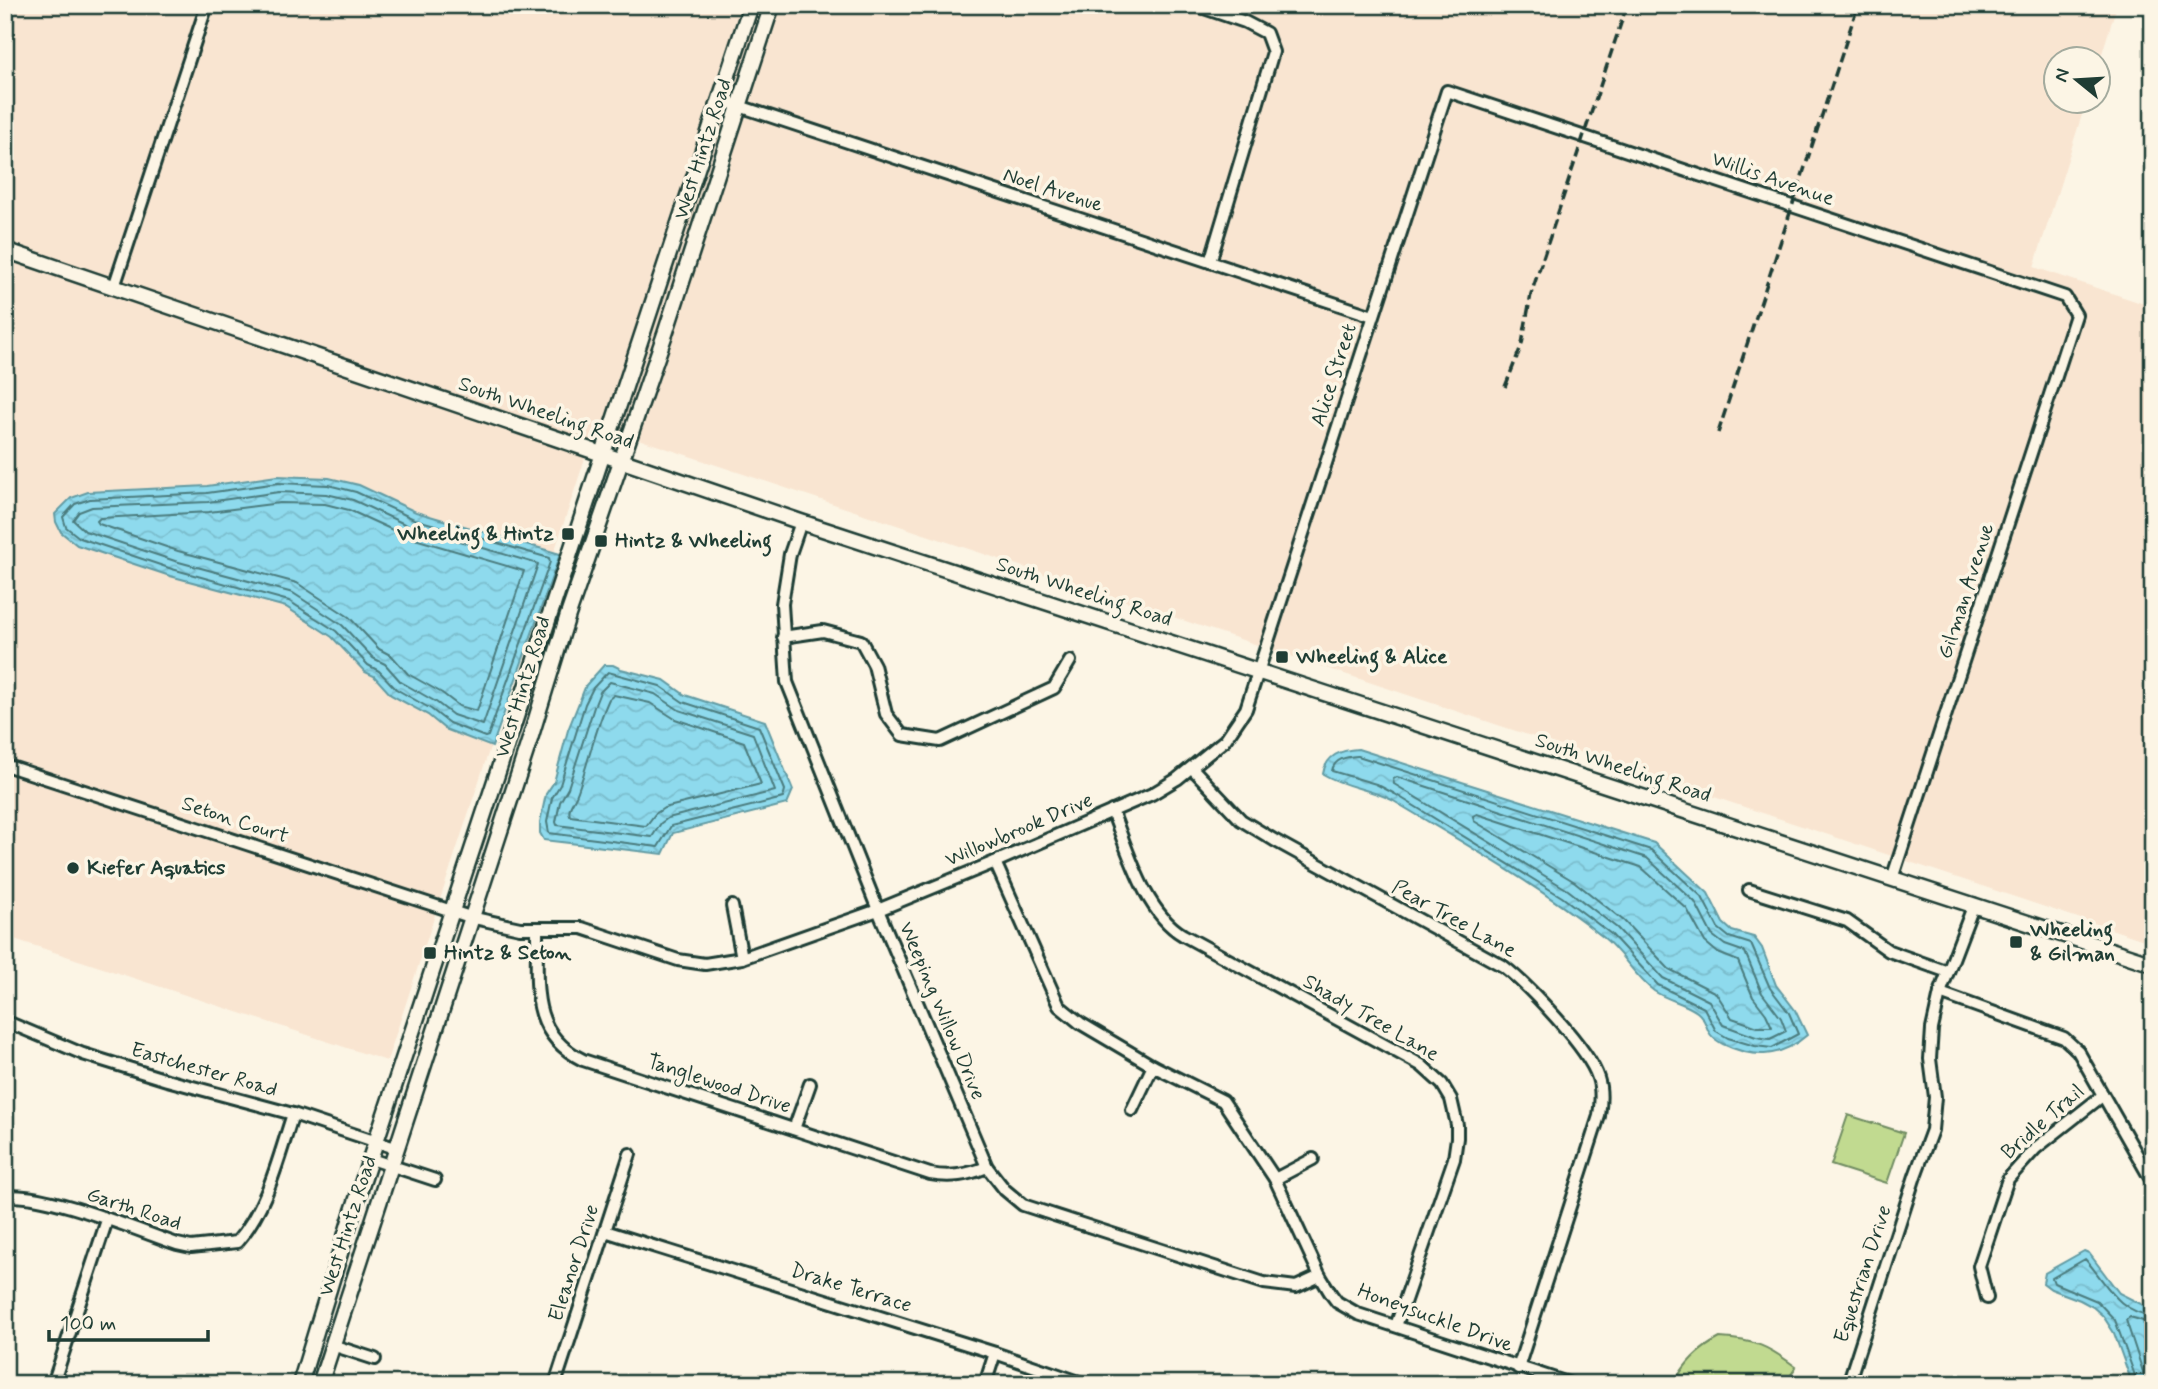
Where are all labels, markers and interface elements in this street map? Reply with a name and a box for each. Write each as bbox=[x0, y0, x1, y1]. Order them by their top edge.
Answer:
north arrow bbox=[2042, 46, 2112, 116]
text: N bbox=[2048, 65, 2076, 85]
street label: West Hintz Road bbox=[667, 75, 739, 223]
street label: Willis Avenue bbox=[1708, 145, 1838, 213]
street label: Noel Avenue bbox=[1000, 161, 1106, 219]
street label: Alice Street bbox=[1304, 320, 1364, 430]
street label: South Wheeling Road bbox=[454, 370, 637, 458]
street label: Gilman Avenue bbox=[1931, 519, 2001, 662]
place label: Wheeling & Hintz bbox=[396, 520, 555, 550]
marker: Wheeling & Hintz bbox=[560, 526, 576, 542]
place label: Hintz & Wheeling bbox=[615, 527, 772, 557]
marker: Hintz & Wheeling bbox=[593, 533, 609, 549]
street label: South Wheeling Road bbox=[992, 550, 1176, 636]
street label: West Hintz Road bbox=[488, 613, 558, 761]
place label: Wheeling & Alice bbox=[1295, 643, 1448, 673]
marker: Wheeling & Alice bbox=[1274, 649, 1290, 665]
street label: South Wheeling Road bbox=[1531, 726, 1715, 812]
street label: Willowbrook Drive bbox=[941, 786, 1097, 874]
street label: Seton Court bbox=[178, 790, 292, 850]
place label: Kiefer Aquatics bbox=[87, 854, 226, 882]
marker: Kiefer Aquatics bbox=[65, 860, 81, 876]
street label: Pear Tree Lane bbox=[1387, 873, 1521, 965]
place label: Wheeling & Gilman bbox=[2029, 916, 2115, 968]
street label: Weeping Willow Drive bbox=[892, 918, 992, 1104]
marker: Wheeling & Gilman bbox=[2008, 934, 2024, 950]
place label: Hintz & Seton bbox=[444, 939, 572, 967]
marker: Hintz & Seton bbox=[422, 945, 438, 961]
street label: Shady Tree Lane bbox=[1298, 968, 1444, 1068]
street label: Eastchester Road bbox=[127, 1036, 281, 1104]
street label: Tanglewood Drive bbox=[643, 1047, 795, 1121]
street label: Bridle Trail bbox=[1995, 1078, 2091, 1166]
street label: West Hintz Road bbox=[312, 1152, 384, 1300]
street label: Garth Road bbox=[83, 1181, 185, 1237]
street label: Eleanor Drive bbox=[542, 1201, 606, 1325]
street label: Equestrian Drive bbox=[1828, 1202, 1898, 1346]
street label: Drake Terrace bbox=[787, 1256, 915, 1320]
street label: Honeysuckle Drive bbox=[1353, 1277, 1517, 1359]
scale bar bbox=[49, 1298, 208, 1342]
text: 100 m bbox=[60, 1310, 116, 1338]

